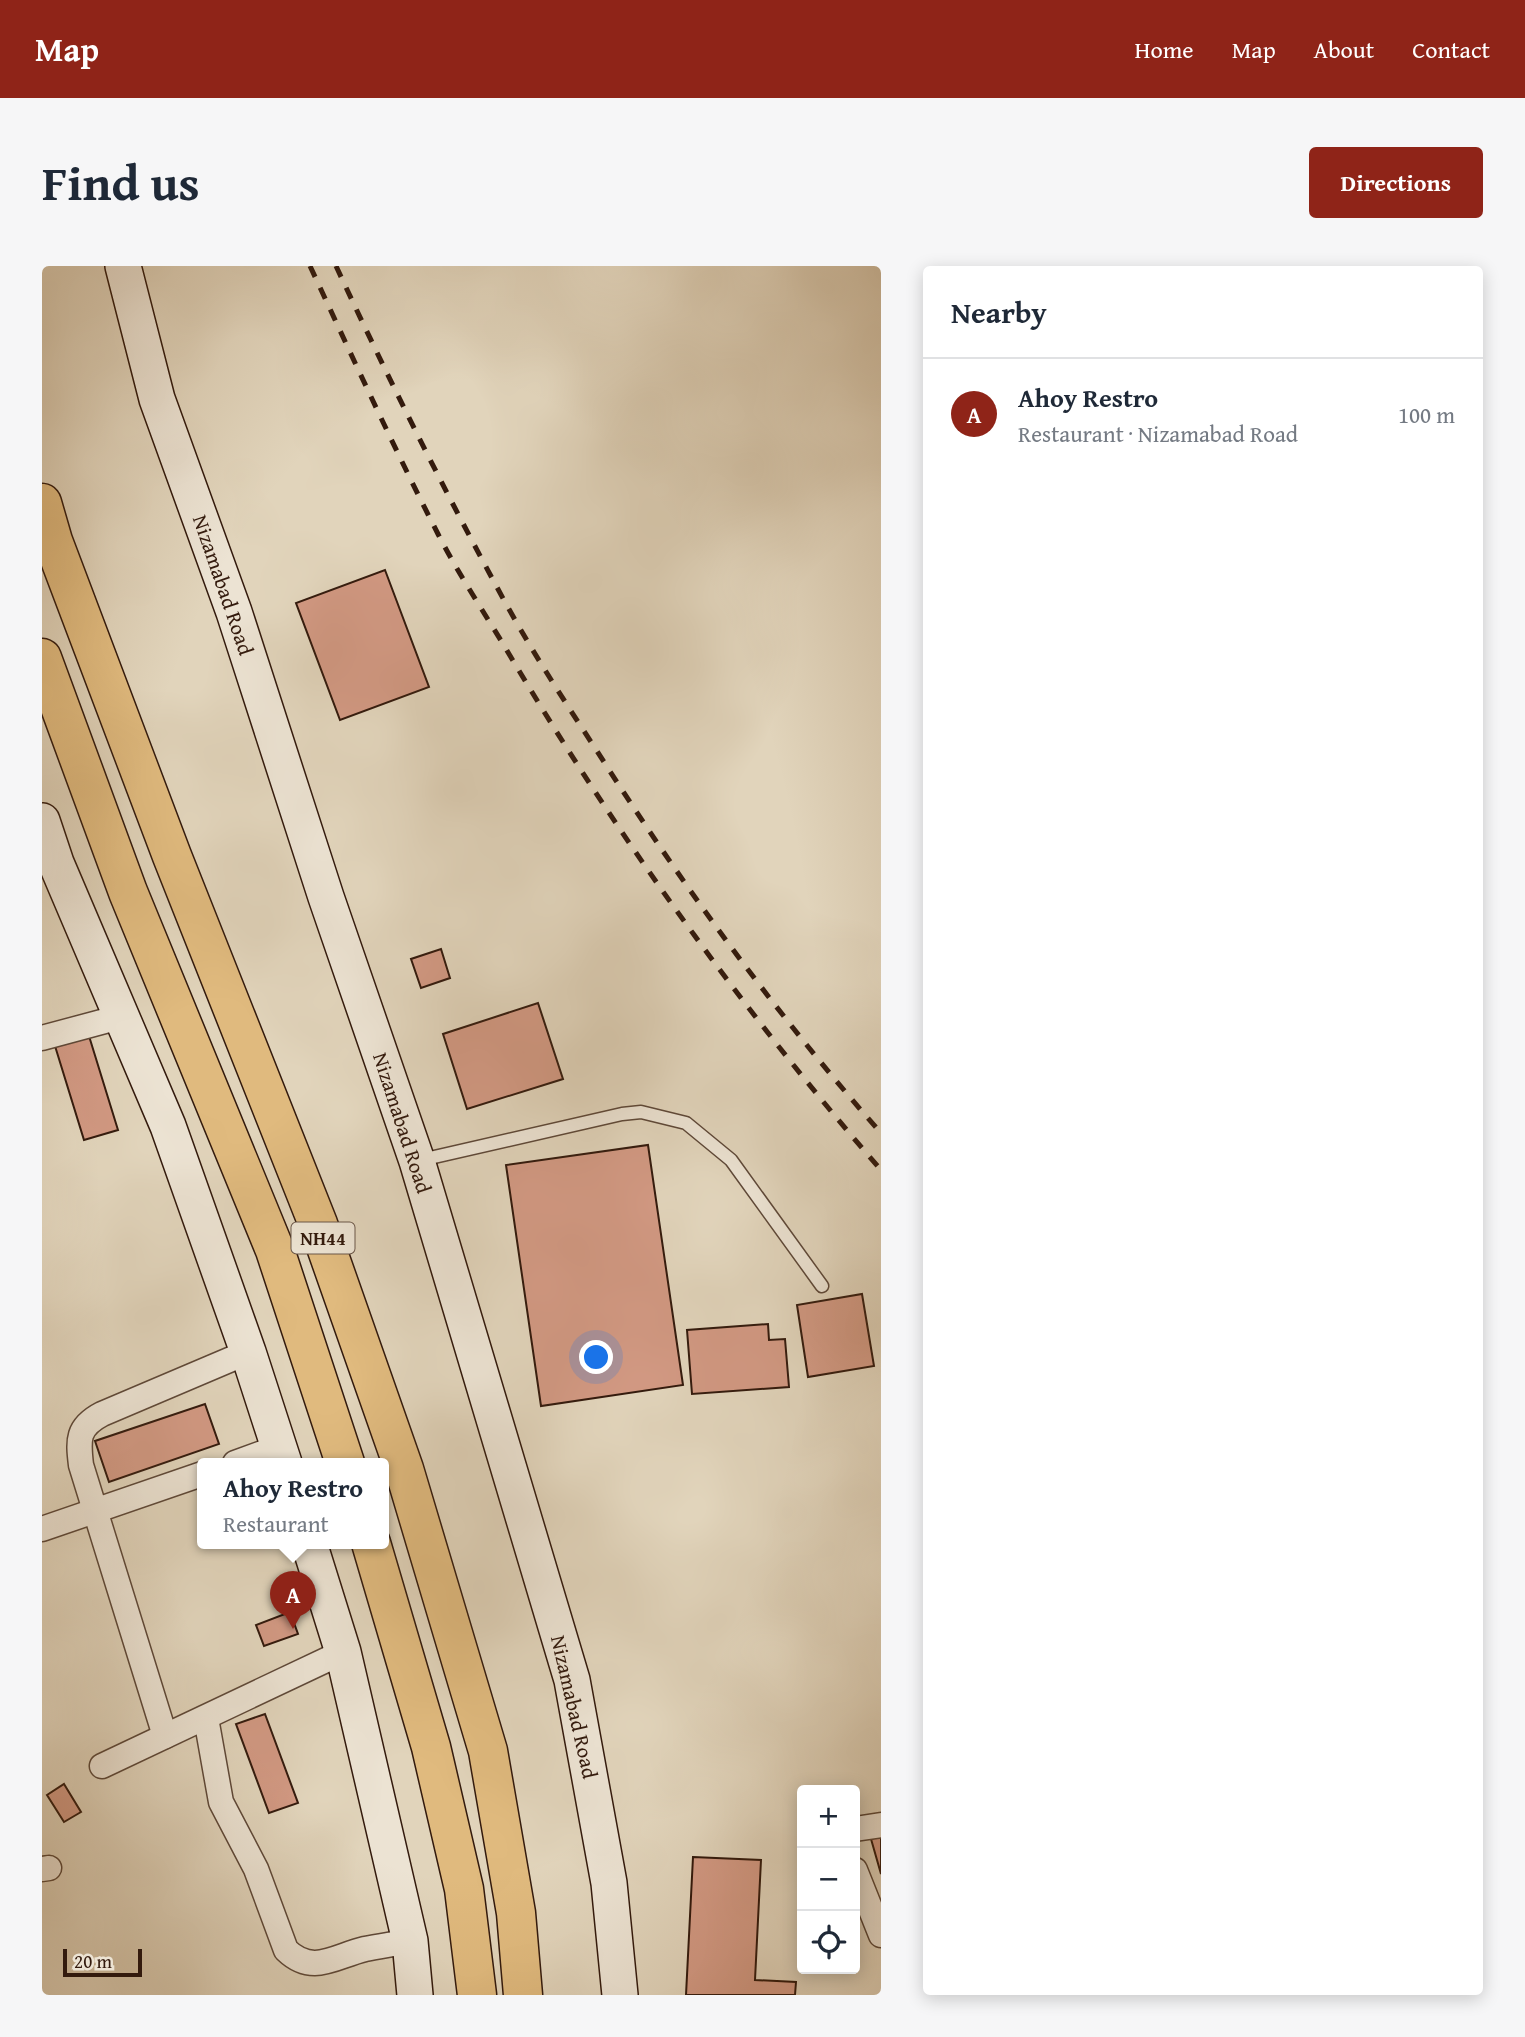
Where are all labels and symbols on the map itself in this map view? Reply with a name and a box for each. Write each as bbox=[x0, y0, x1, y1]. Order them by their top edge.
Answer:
street label: Nizamabad Road bbox=[185, 511, 262, 660]
street label: Nizamabad Road bbox=[365, 1048, 440, 1198]
road number: NH44 bbox=[292, 1222, 354, 1254]
your location bbox=[579, 1340, 613, 1374]
pin: A bbox=[270, 1571, 316, 1629]
street label: Nizamabad Road bbox=[543, 1632, 606, 1782]
scale bar bbox=[63, 1946, 142, 1978]

